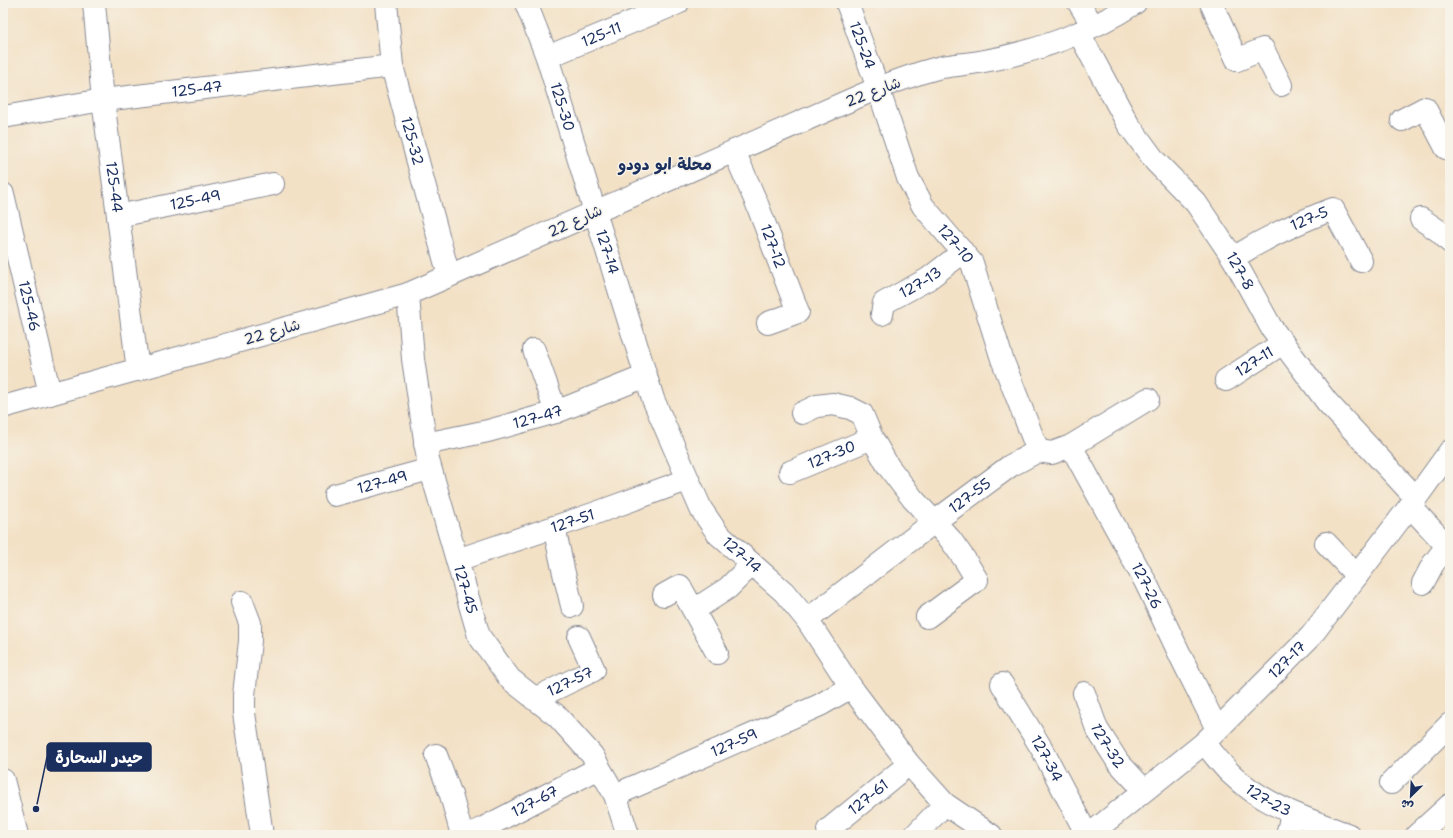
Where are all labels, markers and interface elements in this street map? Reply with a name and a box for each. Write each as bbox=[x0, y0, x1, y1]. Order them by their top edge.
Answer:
street label: 125-11 bbox=[578, 17, 625, 52]
street label: 125-24 bbox=[845, 19, 880, 72]
street label: شارع 22 bbox=[842, 72, 904, 112]
street label: 125-47 bbox=[170, 76, 223, 102]
street label: 125-30 bbox=[545, 80, 579, 134]
street label: 125-32 bbox=[396, 114, 429, 168]
district label: محلة ابو دودو bbox=[617, 154, 712, 176]
street label: 125-44 bbox=[101, 160, 127, 214]
street label: 125-49 bbox=[168, 185, 223, 215]
street label: شارع 22 bbox=[545, 200, 605, 242]
street label: 127-5 bbox=[1287, 202, 1331, 236]
street label: 127-10 bbox=[933, 220, 978, 268]
street label: 127-12 bbox=[756, 221, 791, 271]
street label: 127-14 bbox=[591, 227, 624, 277]
street label: 127-8 bbox=[1222, 248, 1259, 294]
street label: 127-13 bbox=[896, 262, 946, 303]
street label: 125-46 bbox=[14, 278, 45, 333]
street label: شارع 22 bbox=[241, 314, 303, 350]
street label: 127-11 bbox=[1231, 342, 1278, 381]
street label: 127-47 bbox=[510, 400, 566, 434]
street label: 127-30 bbox=[804, 436, 859, 474]
street label: 127-49 bbox=[355, 466, 410, 498]
street label: 127-55 bbox=[945, 473, 995, 518]
street label: 127-51 bbox=[548, 504, 597, 538]
street label: 127-14 bbox=[718, 532, 766, 578]
street label: 127-26 bbox=[1127, 559, 1167, 612]
street label: 127-45 bbox=[449, 562, 482, 616]
street label: 127-17 bbox=[1264, 636, 1311, 683]
street label: 127-57 bbox=[543, 662, 597, 701]
street label: 127-32 bbox=[1086, 721, 1129, 773]
street label: 127-59 bbox=[707, 724, 761, 762]
street label: 127-34 bbox=[1026, 732, 1067, 785]
callout: حيدر السحارة bbox=[47, 743, 151, 771]
text: حيدر السحارة bbox=[55, 747, 143, 768]
street label: 127-61 bbox=[844, 775, 893, 820]
north arrow bbox=[1391, 776, 1431, 816]
street label: 127-23 bbox=[1241, 779, 1295, 821]
street label: 127-67 bbox=[508, 781, 562, 822]
text: ش bbox=[1399, 795, 1416, 814]

